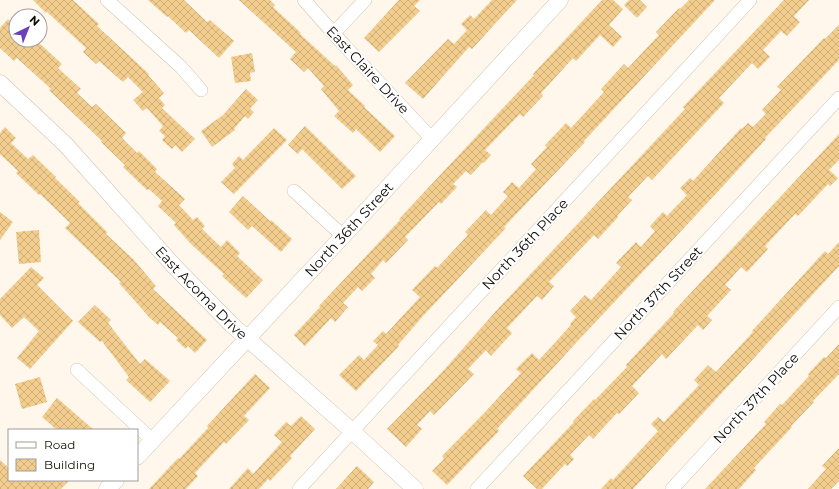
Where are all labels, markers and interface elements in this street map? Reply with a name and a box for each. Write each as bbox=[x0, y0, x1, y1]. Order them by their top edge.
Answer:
north arrow bbox=[8, 8, 48, 48]
text: N bbox=[27, 13, 43, 29]
street label: East Claire Drive bbox=[323, 22, 413, 118]
street label: North 36th Street bbox=[301, 178, 397, 280]
street label: North 36th Place bbox=[478, 195, 572, 293]
street label: East Acoma Drive bbox=[152, 242, 251, 343]
street label: North 37th Street bbox=[610, 242, 706, 344]
street label: North 37th Place bbox=[709, 349, 803, 447]
legend bbox=[8, 429, 138, 481]
text: Road bbox=[44, 437, 75, 452]
text: Building bbox=[44, 457, 95, 472]

